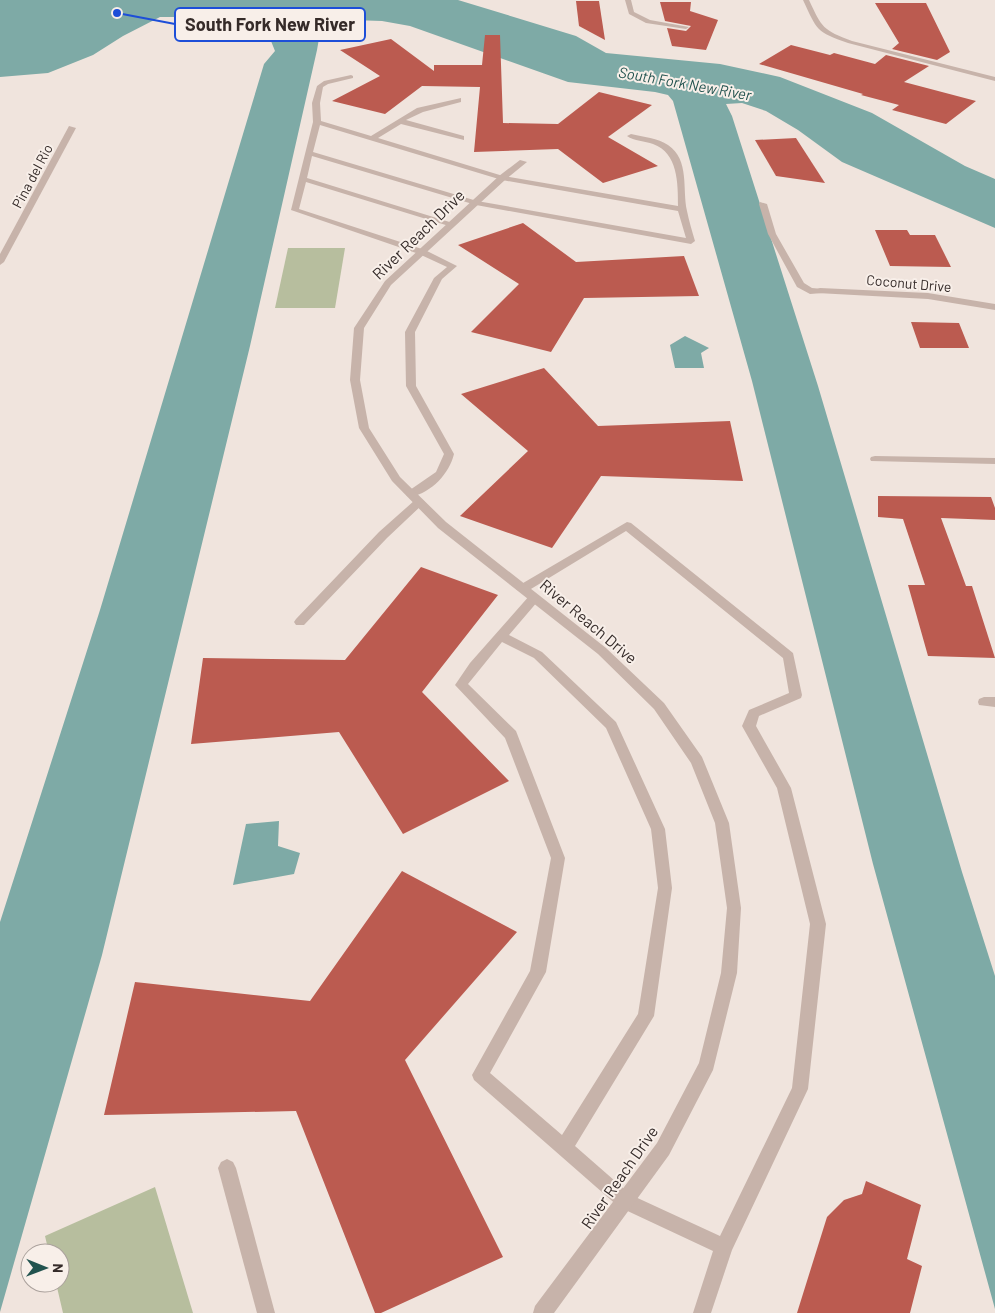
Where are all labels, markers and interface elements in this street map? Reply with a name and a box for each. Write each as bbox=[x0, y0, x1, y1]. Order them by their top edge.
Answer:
callout: South Fork New River bbox=[175, 8, 365, 41]
text: South Fork New River bbox=[185, 13, 355, 35]
water label: South Fork New River bbox=[617, 62, 753, 104]
street label: Pina del Rio bbox=[8, 141, 56, 211]
street label: River Reach Drive bbox=[368, 185, 468, 283]
street label: Coconut Drive bbox=[866, 271, 952, 295]
street label: River Reach Drive bbox=[537, 575, 641, 667]
street label: River Reach Drive bbox=[577, 1122, 661, 1232]
north arrow bbox=[20, 1243, 70, 1293]
text: N bbox=[50, 1263, 67, 1273]

